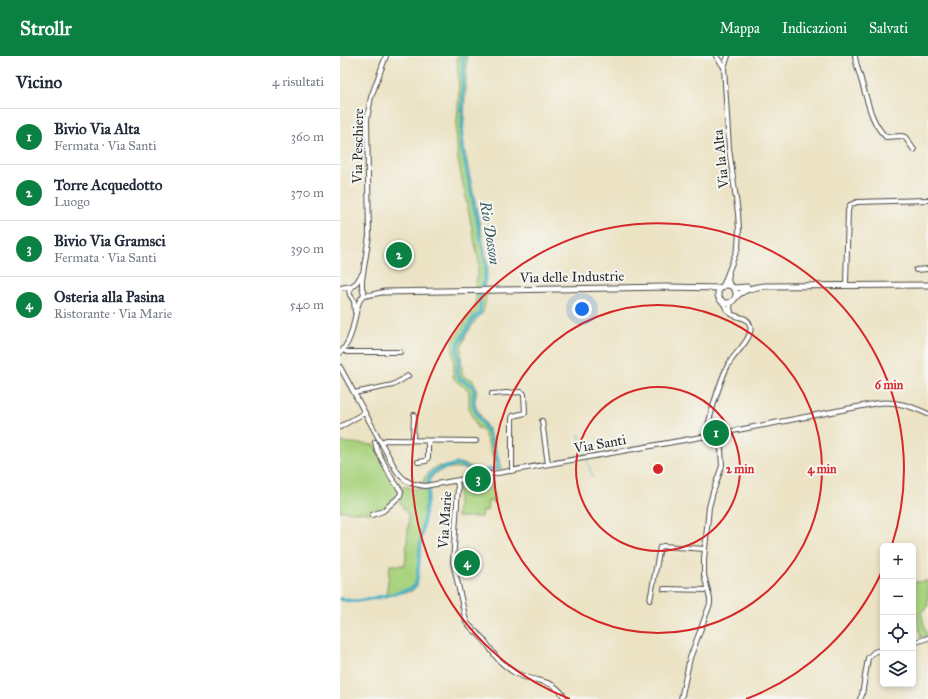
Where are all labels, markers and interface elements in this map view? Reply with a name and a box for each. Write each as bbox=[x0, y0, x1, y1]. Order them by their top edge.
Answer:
text: Strollr bbox=[20, 17, 72, 40]
text: Mappa bbox=[720, 20, 760, 37]
text: Indicazioni bbox=[782, 20, 847, 37]
text: Salvati bbox=[869, 20, 908, 37]
text: Vicino bbox=[16, 72, 62, 93]
text: 4 risultati bbox=[272, 74, 324, 90]
street label: Via Peschiere bbox=[349, 108, 367, 185]
text: Bivio Via Alta bbox=[54, 120, 140, 138]
text: 1 bbox=[26, 129, 32, 145]
text: 360 m bbox=[291, 129, 324, 145]
street label: Via la Alta bbox=[709, 129, 733, 190]
text: Fermata · Via Santi bbox=[54, 138, 156, 154]
text: Torre Acquedotto bbox=[54, 176, 163, 194]
text: 2 bbox=[26, 185, 32, 201]
text: 370 m bbox=[291, 185, 324, 201]
text: Luogo bbox=[54, 194, 90, 210]
water label: Rio Dosson bbox=[476, 199, 504, 266]
text: Bivio Via Gramsci bbox=[54, 232, 166, 250]
pin: 2 bbox=[386, 240, 412, 270]
text: 3 bbox=[26, 241, 32, 257]
text: 390 m bbox=[291, 241, 324, 257]
text: Fermata · Via Santi bbox=[54, 250, 156, 266]
street label: Via delle Industrie bbox=[518, 268, 625, 286]
text: Osteria alla Pasina bbox=[54, 288, 165, 306]
text: 4 bbox=[25, 297, 33, 313]
text: 540 m bbox=[290, 297, 324, 313]
your location bbox=[572, 299, 592, 319]
text: Ristorante · Via Marie bbox=[54, 306, 172, 322]
text: 6 min bbox=[875, 378, 904, 392]
pin: 1 bbox=[703, 418, 729, 448]
street label: Via Santi bbox=[572, 431, 628, 457]
centre of rings bbox=[651, 462, 665, 476]
text: 2 min bbox=[726, 462, 755, 476]
text: 4 min bbox=[807, 462, 837, 477]
pin: 3 bbox=[465, 464, 491, 494]
street label: Via Marie bbox=[434, 490, 456, 550]
map controls bbox=[880, 543, 916, 687]
button: + bbox=[880, 543, 916, 579]
pin: 4 bbox=[454, 548, 480, 578]
button: − bbox=[880, 579, 916, 615]
button: locate bbox=[880, 615, 916, 651]
button: layers bbox=[880, 651, 916, 687]

